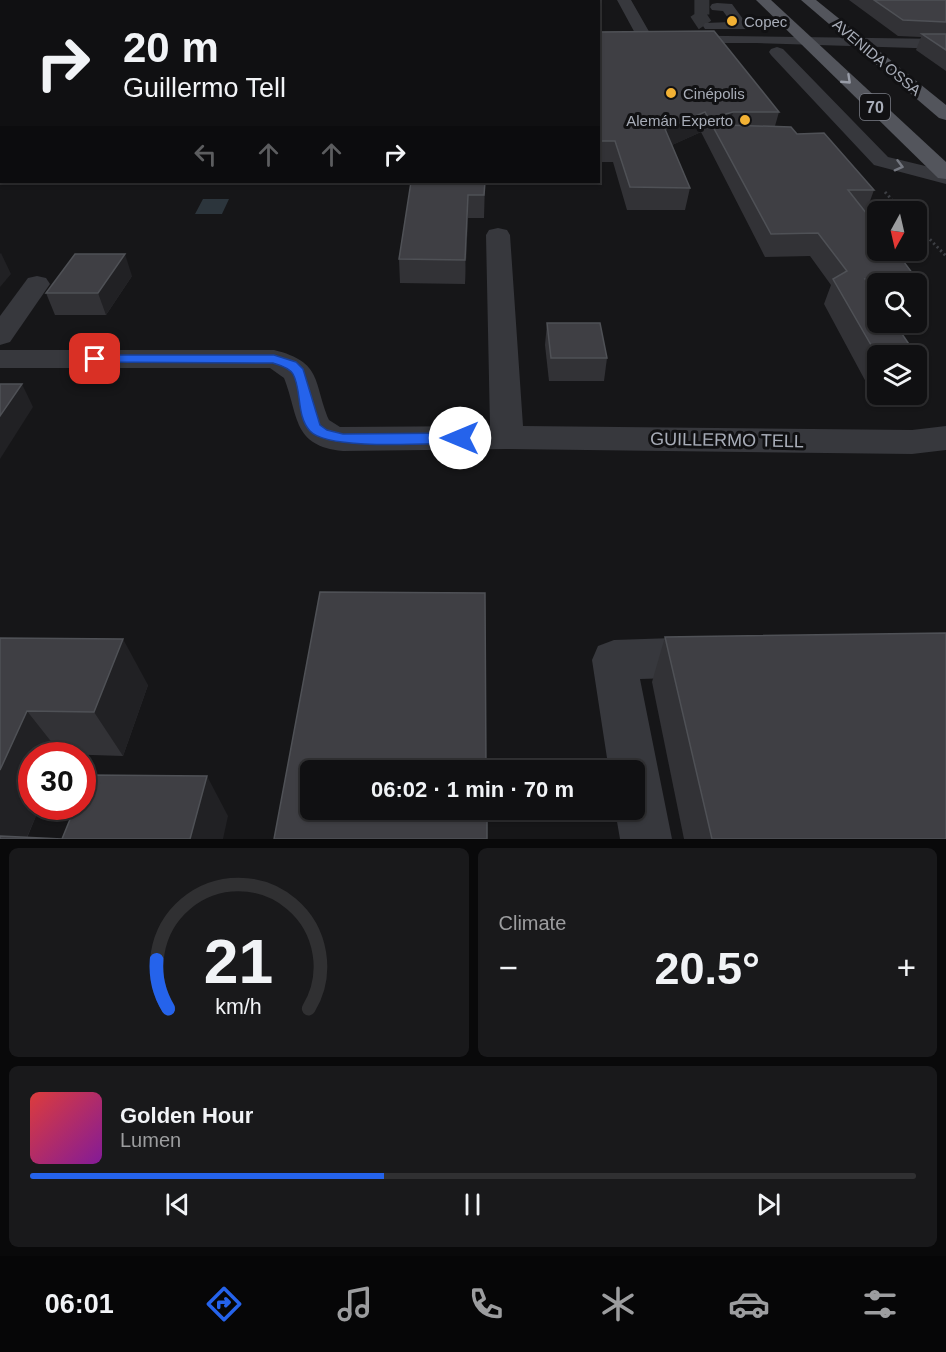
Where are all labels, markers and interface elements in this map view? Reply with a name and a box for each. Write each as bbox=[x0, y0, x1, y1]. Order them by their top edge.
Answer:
place label: Copec bbox=[744, 13, 788, 30]
marker: Copec bbox=[725, 14, 739, 28]
street label: AVENIDA OSSA bbox=[829, 15, 925, 99]
icon: right bbox=[24, 24, 102, 102]
text: 20 m bbox=[123, 24, 219, 71]
text: Guillermo Tell bbox=[123, 73, 286, 103]
one-way arrow bbox=[840, 73, 850, 84]
place label: Cinépolis bbox=[683, 85, 745, 102]
marker: Cinépolis bbox=[664, 86, 678, 100]
road number: 70 bbox=[860, 94, 890, 120]
place label: Alemán Experto bbox=[626, 112, 733, 129]
marker: Alemán Experto bbox=[738, 113, 752, 127]
icon: left bbox=[189, 138, 222, 171]
icon: ahead bbox=[252, 138, 285, 171]
icon: ahead bbox=[315, 138, 348, 171]
icon: right bbox=[378, 138, 411, 171]
one-way arrow bbox=[894, 158, 904, 171]
north arrow bbox=[867, 201, 927, 261]
map controls bbox=[867, 201, 927, 405]
button: search bbox=[867, 273, 927, 333]
pin bbox=[69, 333, 120, 384]
icon: arrive bbox=[78, 342, 111, 375]
button: layers bbox=[867, 345, 927, 405]
position arrow bbox=[428, 406, 492, 470]
street label: GUILLERMO TELL bbox=[650, 429, 804, 451]
speed limit sign: 30 bbox=[18, 742, 96, 820]
text: 06:02 · 1 min · 70 m bbox=[371, 777, 574, 802]
text: Climate bbox=[499, 912, 566, 934]
text: 21 bbox=[204, 927, 273, 996]
text: 20.5° bbox=[654, 943, 760, 994]
text: − bbox=[499, 949, 518, 986]
text: + bbox=[897, 949, 916, 986]
text: km/h bbox=[216, 996, 262, 1020]
text: Golden Hour bbox=[120, 1103, 253, 1128]
text: Lumen bbox=[120, 1129, 181, 1151]
icon: previous bbox=[161, 1188, 194, 1221]
icon: pause bbox=[456, 1188, 489, 1221]
icon: next bbox=[752, 1188, 785, 1221]
icon: directions bbox=[203, 1283, 245, 1325]
icon: music bbox=[334, 1283, 376, 1325]
icon: phone bbox=[465, 1283, 507, 1325]
icon: climate bbox=[597, 1283, 639, 1325]
icon: car bbox=[728, 1283, 770, 1325]
icon: filters bbox=[859, 1283, 901, 1325]
text: 06:01 bbox=[45, 1289, 114, 1319]

